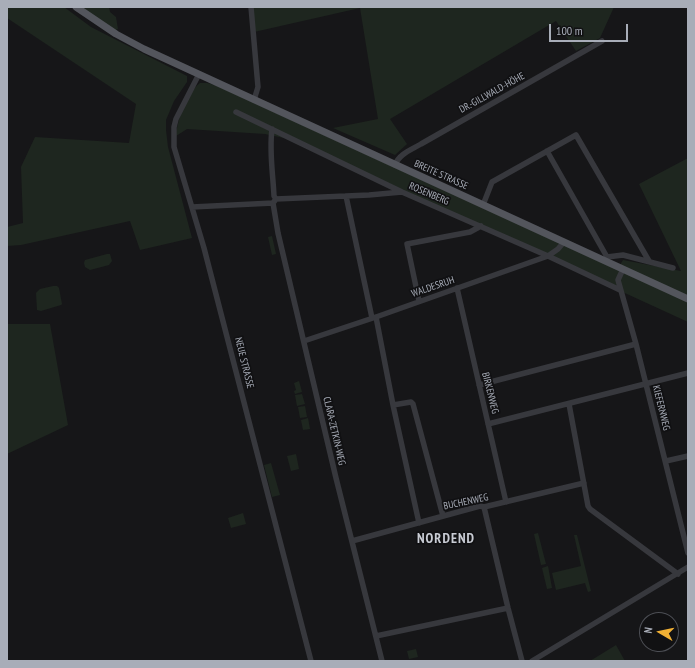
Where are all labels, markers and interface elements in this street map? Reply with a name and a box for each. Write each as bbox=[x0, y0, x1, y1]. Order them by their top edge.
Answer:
scale bar bbox=[551, 16, 630, 42]
text: 100 m bbox=[556, 23, 583, 38]
street label: DR.-GILLWALD-HÖHE bbox=[457, 70, 527, 116]
street label: BREITE STRASSE bbox=[412, 158, 470, 192]
street label: ROSENBERG bbox=[407, 180, 451, 208]
street label: WALDESRUH bbox=[410, 274, 456, 300]
street label: NEUE STRASSE bbox=[232, 336, 256, 390]
street label: BIRKENWEG bbox=[479, 371, 501, 415]
street label: KIEFERNWEG bbox=[650, 384, 672, 432]
street label: CLARA-ZETKIN-WEG bbox=[320, 396, 348, 466]
street label: BUCHENWEG bbox=[443, 491, 489, 513]
district label: NORDEND bbox=[417, 531, 475, 547]
north arrow bbox=[639, 612, 679, 652]
text: N bbox=[641, 626, 656, 634]

